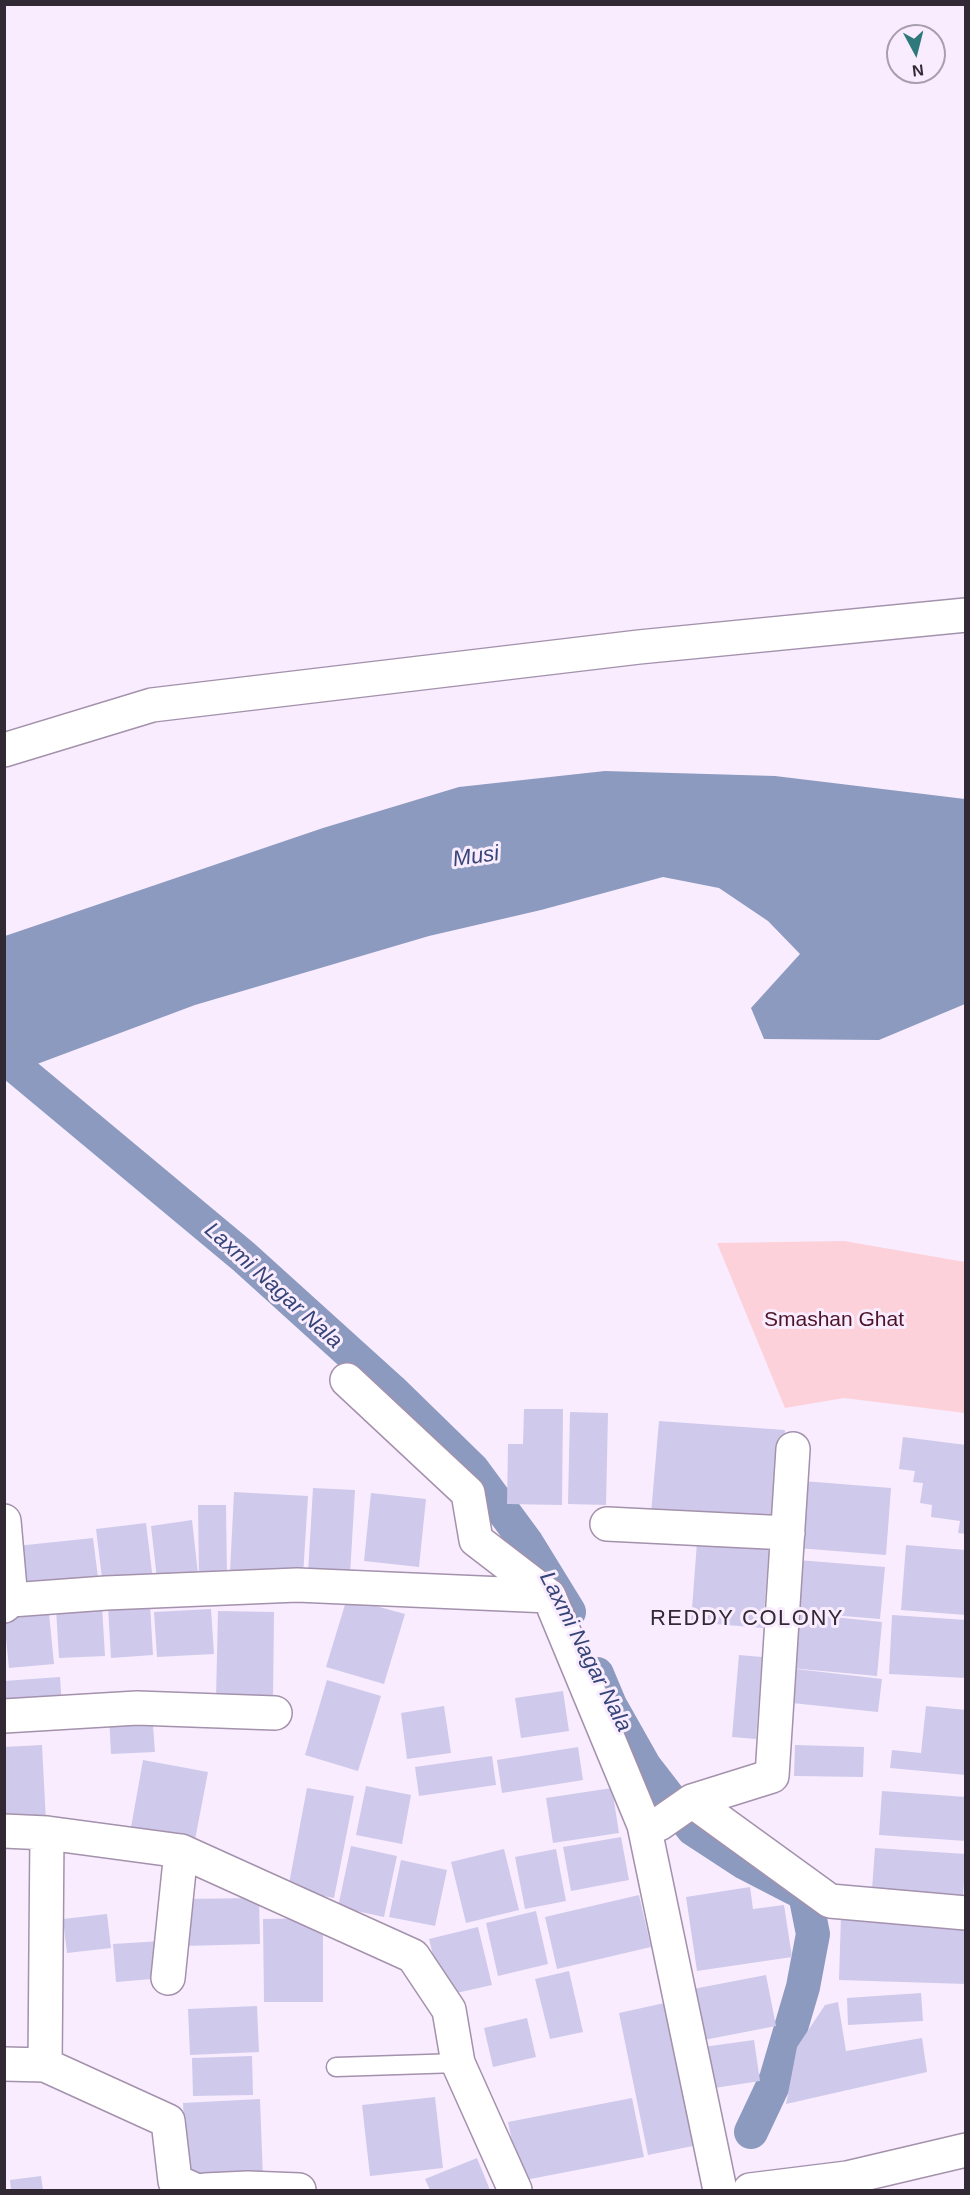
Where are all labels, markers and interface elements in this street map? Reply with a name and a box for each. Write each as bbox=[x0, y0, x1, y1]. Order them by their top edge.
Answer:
north arrow bbox=[886, 24, 946, 84]
text: N bbox=[911, 61, 925, 80]
water label: Musi bbox=[451, 841, 501, 873]
water label: Laxmi Nagar Nala bbox=[199, 1217, 347, 1355]
park label: Smashan Ghat bbox=[764, 1307, 904, 1333]
water label: Laxmi Nagar Nala bbox=[533, 1568, 637, 1736]
district label: REDDY COLONY bbox=[650, 1606, 844, 1632]

